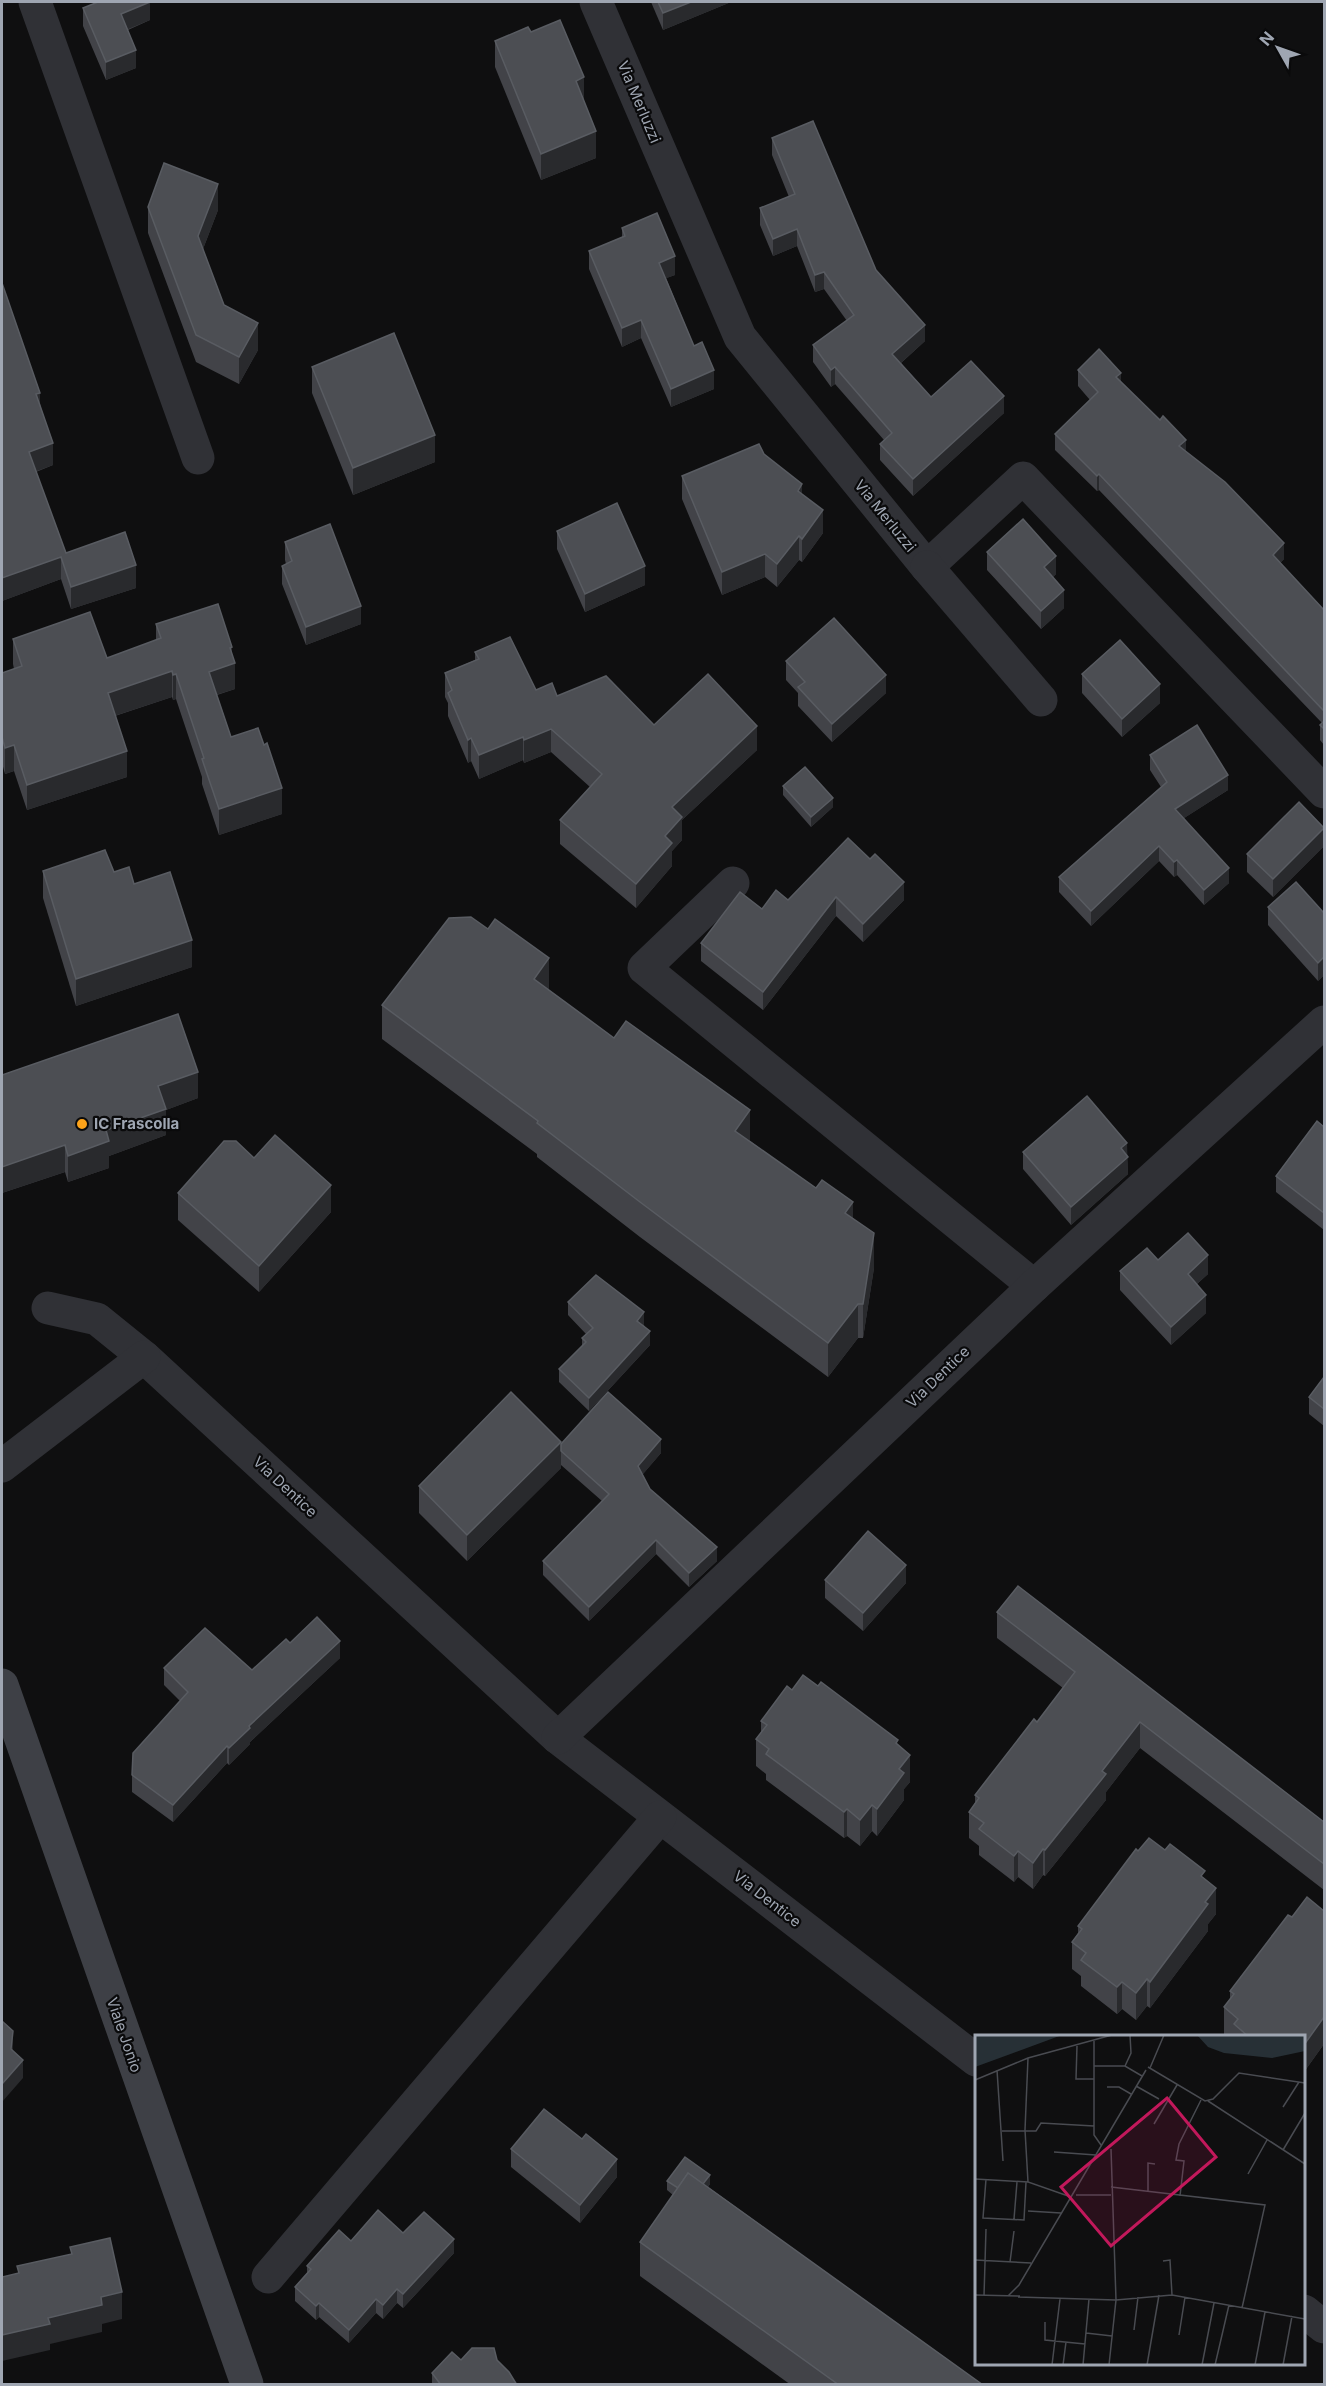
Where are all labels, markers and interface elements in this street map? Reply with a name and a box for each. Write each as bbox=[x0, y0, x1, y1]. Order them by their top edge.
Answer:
north arrow bbox=[1248, 18, 1308, 78]
text: N bbox=[1255, 27, 1278, 49]
street label: Via Merluzzi bbox=[614, 58, 665, 146]
street label: Via Merluzzi bbox=[850, 476, 920, 556]
place label: IC Frascolla bbox=[94, 1114, 179, 1133]
marker: IC Frascolla bbox=[75, 1117, 89, 1131]
street label: Via Dentice bbox=[902, 1342, 973, 1412]
street label: Via Dentice bbox=[249, 1452, 321, 1521]
street label: Via Dentice bbox=[730, 1866, 805, 1931]
street label: Viale Jonio bbox=[103, 1995, 146, 2075]
inset map bbox=[975, 2035, 1305, 2365]

